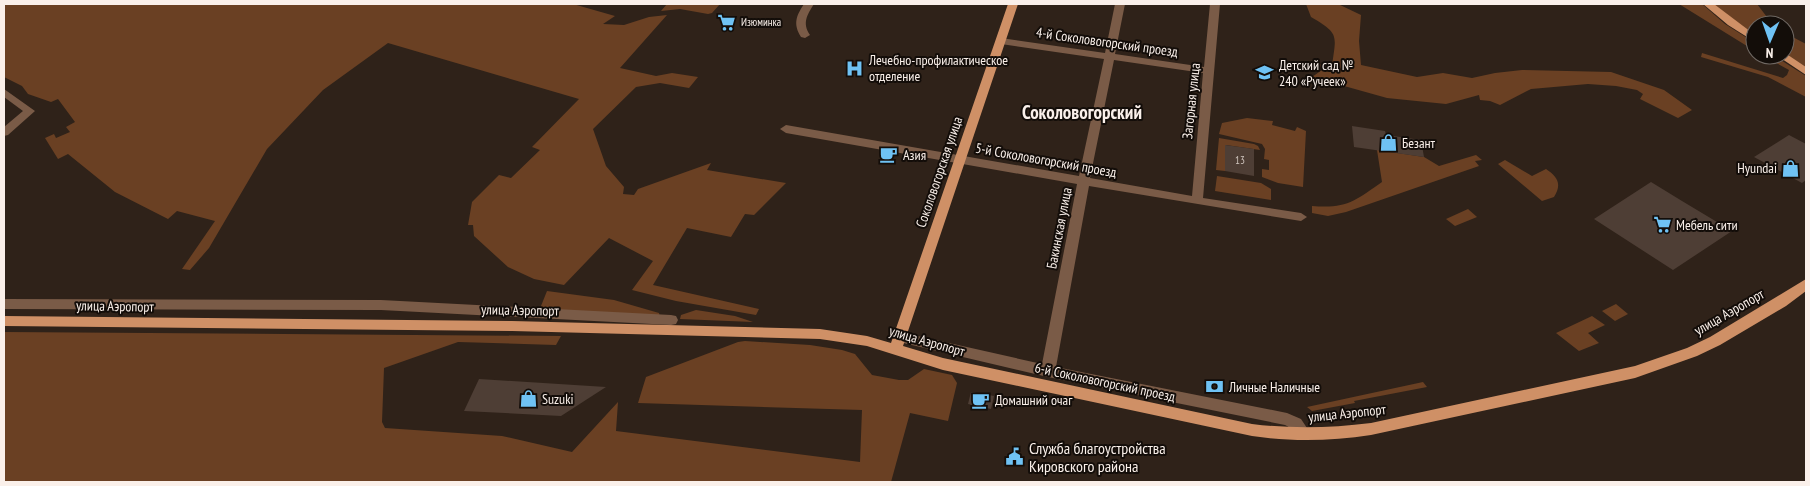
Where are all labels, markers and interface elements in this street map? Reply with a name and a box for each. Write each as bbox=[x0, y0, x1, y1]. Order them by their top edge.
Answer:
supermarket icon: Изюминка bbox=[717, 12, 737, 32]
place label: Изюминка bbox=[741, 15, 781, 29]
north arrow bbox=[1745, 15, 1795, 65]
street label: 4-й Соколовогорский проезд bbox=[1035, 23, 1179, 61]
text: N bbox=[1765, 44, 1774, 62]
place label: Лечебно-профилактическое отделение bbox=[868, 51, 1008, 85]
place label: Детский сад № 240 «Ручеек» bbox=[1279, 56, 1353, 90]
hospital icon: Лечебно-профилактическое отделение bbox=[845, 58, 865, 78]
street label: Загорная улица bbox=[1178, 62, 1204, 140]
school or university icon: Детский сад № 240 «Ручеек» bbox=[1255, 63, 1275, 83]
district label: Соколовогорский bbox=[1022, 100, 1142, 124]
street label: Соколовогорская улица bbox=[912, 114, 966, 230]
shop icon: Безант bbox=[1378, 133, 1398, 153]
place label: Безант bbox=[1402, 134, 1436, 152]
street label: 5-й Соколовогорский проезд bbox=[974, 139, 1118, 181]
cafe icon: Азия bbox=[879, 145, 899, 165]
place label: Азия bbox=[903, 146, 926, 164]
house number: 13 bbox=[1235, 153, 1245, 167]
shop icon: Hyundai bbox=[1781, 158, 1801, 178]
place label: Hyundai bbox=[1737, 159, 1777, 177]
street label: Бакинская улица bbox=[1042, 186, 1076, 270]
supermarket icon: Мебель сити bbox=[1652, 215, 1672, 235]
place label: Мебель сити bbox=[1676, 216, 1738, 234]
street label: улица Аэропорт bbox=[1691, 285, 1768, 339]
street label: улица Аэропорт bbox=[76, 296, 155, 316]
street label: улица Аэропорт bbox=[481, 300, 560, 320]
street label: улица Аэропорт bbox=[887, 322, 967, 361]
street label: 6-й Соколовогорский проезд bbox=[1033, 358, 1177, 406]
bank icon: Личные Наличные bbox=[1205, 377, 1225, 397]
place label: Личные Наличные bbox=[1228, 378, 1320, 396]
shop icon: Suzuki bbox=[518, 389, 538, 409]
place label: Suzuki bbox=[542, 390, 574, 408]
cafe icon: Домашний очаг bbox=[971, 390, 991, 410]
place label: Домашний очаг bbox=[995, 391, 1073, 409]
street label: улица Аэропорт bbox=[1307, 400, 1387, 426]
place label: Служба благоустройства Кировского района bbox=[1029, 438, 1166, 476]
public building icon: Служба благоустройства Кировского района bbox=[1005, 447, 1025, 467]

